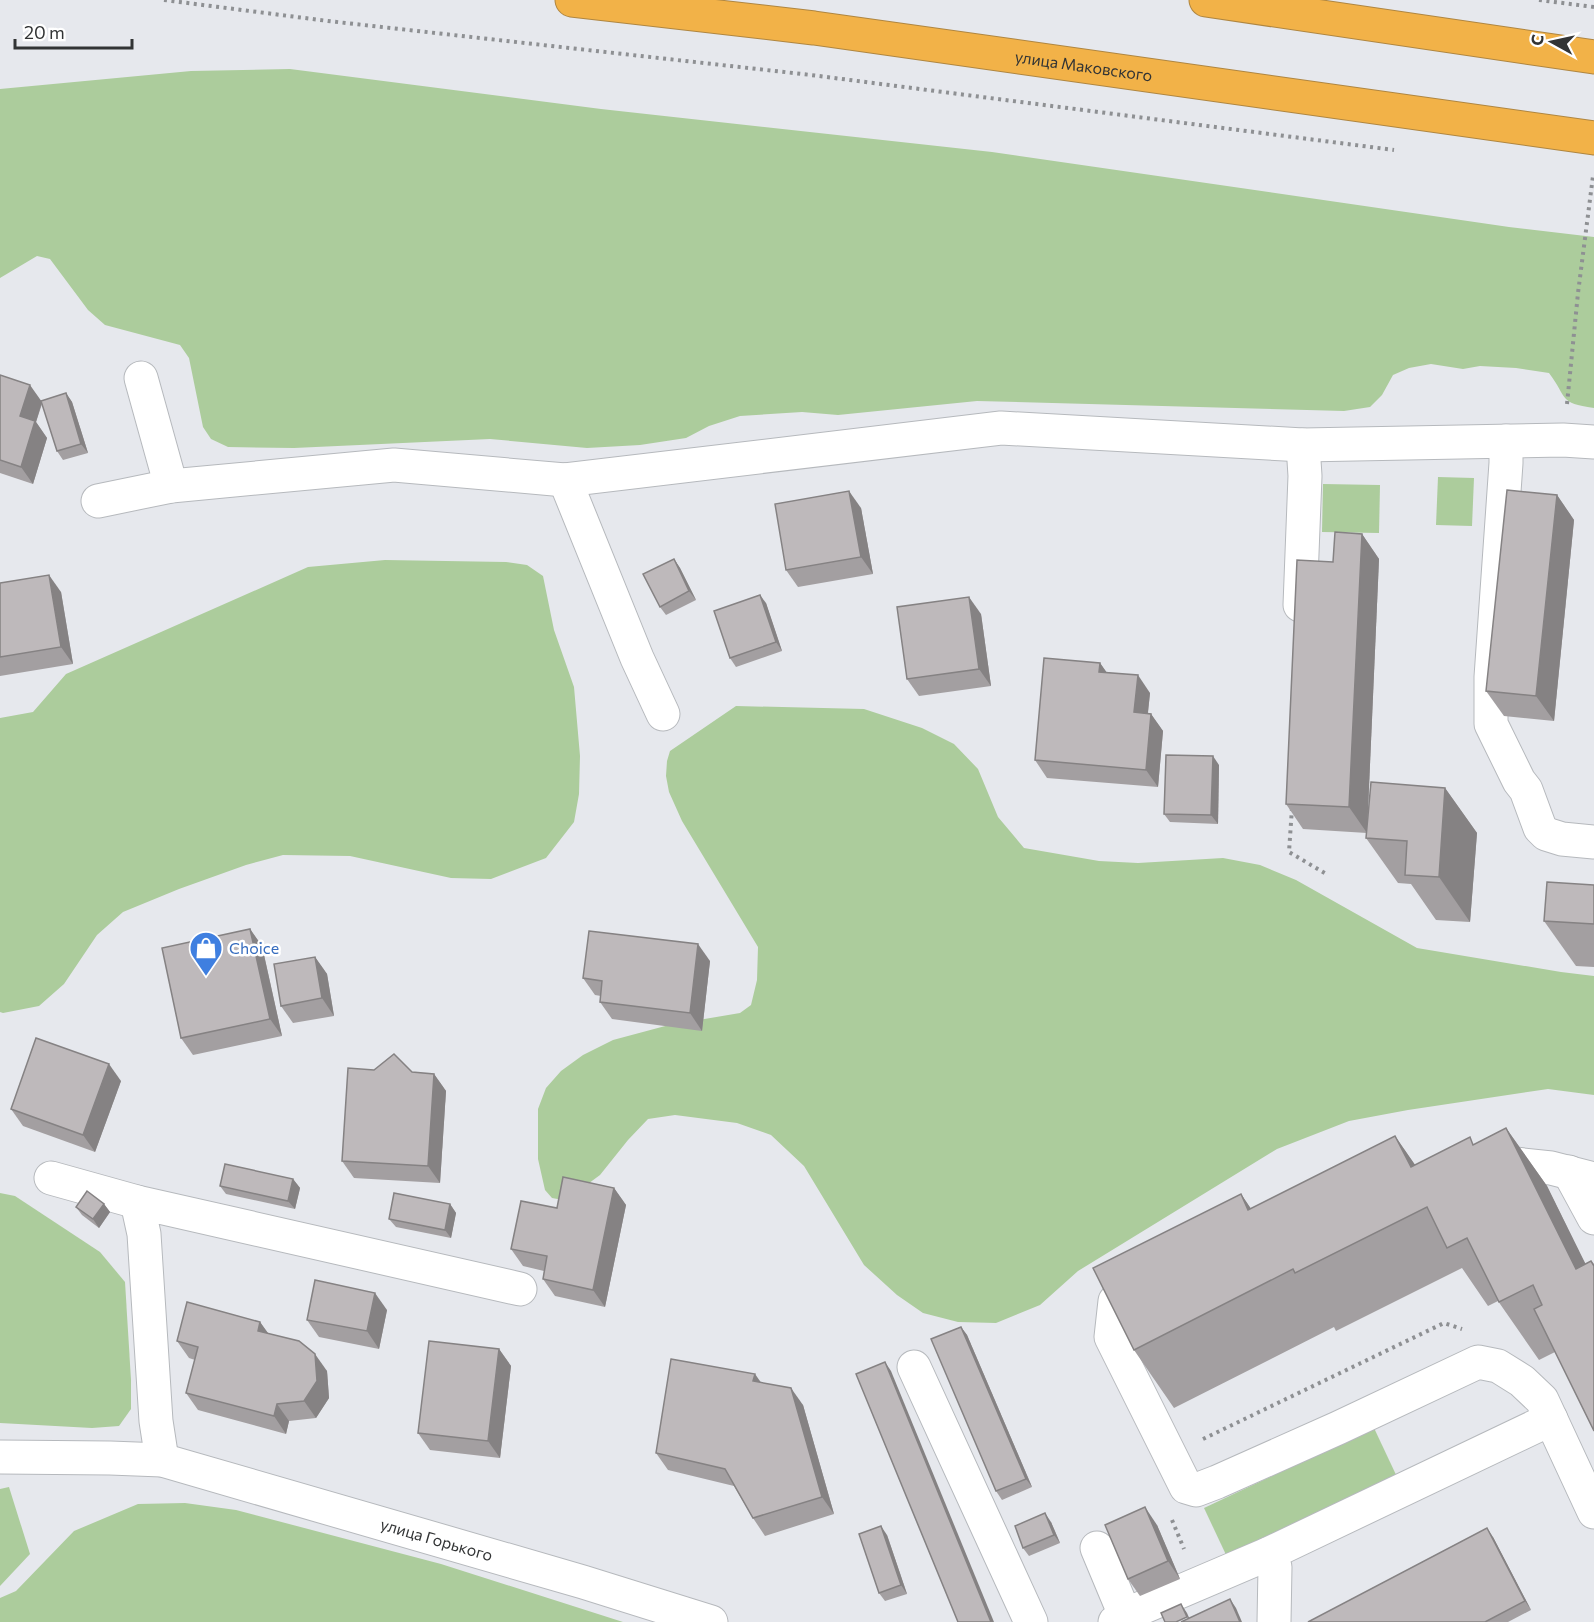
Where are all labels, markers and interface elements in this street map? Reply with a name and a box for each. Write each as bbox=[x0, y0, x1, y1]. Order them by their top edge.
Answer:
scale bar bbox=[15, 12, 132, 50]
north arrow bbox=[1522, 12, 1582, 72]
text: 20 m bbox=[24, 21, 65, 43]
text: С bbox=[1526, 33, 1547, 47]
street label: улица Маковского bbox=[1014, 46, 1154, 85]
shop icon: Choice bbox=[188, 930, 224, 977]
place label: Choice bbox=[229, 938, 279, 957]
street label: улица Горького bbox=[378, 1514, 495, 1564]

